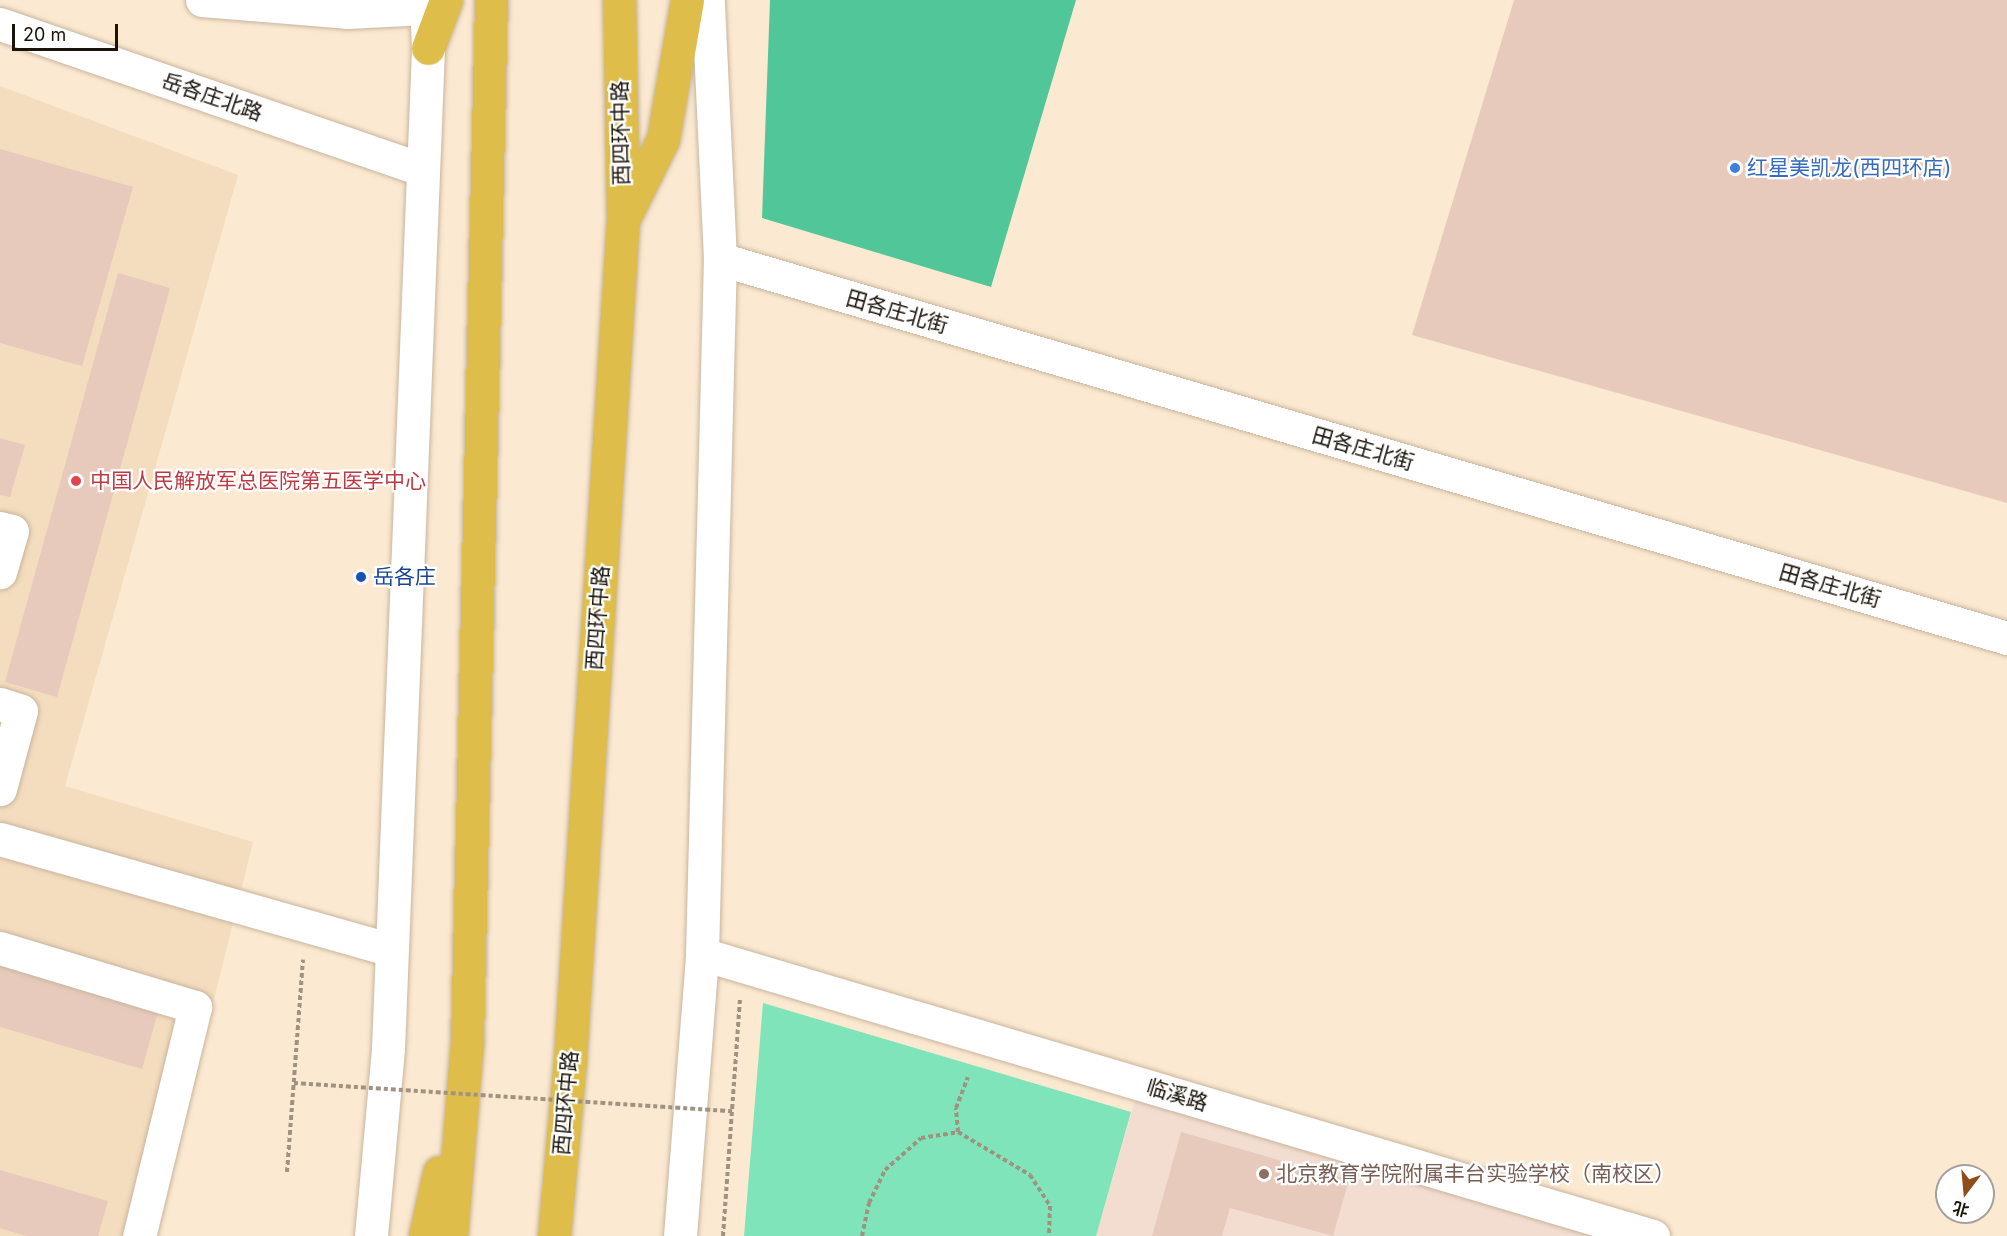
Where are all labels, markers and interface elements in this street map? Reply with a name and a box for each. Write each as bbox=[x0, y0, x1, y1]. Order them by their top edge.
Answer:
scale bar bbox=[15, 12, 122, 50]
text: 20 m bbox=[23, 24, 66, 45]
street label: 岳各庄北路 bbox=[158, 68, 266, 126]
street label: 西四环中路 bbox=[607, 80, 635, 186]
place label: 红星美凯龙(西四环店) bbox=[1747, 155, 1951, 181]
marker: 红星美凯龙(西四环店) bbox=[1728, 161, 1742, 175]
street label: 田各庄北街 bbox=[843, 285, 951, 339]
street label: 田各庄北街 bbox=[1309, 422, 1417, 476]
place label: 中国人民解放军总医院第五医学中心 bbox=[90, 468, 426, 494]
marker: 中国人民解放军总医院第五医学中心 bbox=[67, 472, 85, 490]
street label: 田各庄北街 bbox=[1776, 559, 1884, 613]
place label: 岳各庄 bbox=[373, 564, 436, 590]
street label: 西四环中路 bbox=[582, 565, 614, 671]
marker: 岳各庄 bbox=[354, 570, 368, 584]
street label: 西四环中路 bbox=[549, 1050, 583, 1156]
street label: 临溪路 bbox=[1143, 1074, 1211, 1116]
place label: 北京教育学院附属丰台实验学校（南校区） bbox=[1276, 1161, 1675, 1187]
north arrow bbox=[1935, 1164, 1995, 1224]
marker: 北京教育学院附属丰台实验学校（南校区） bbox=[1257, 1167, 1271, 1181]
text: 北 bbox=[1950, 1198, 1971, 1221]

